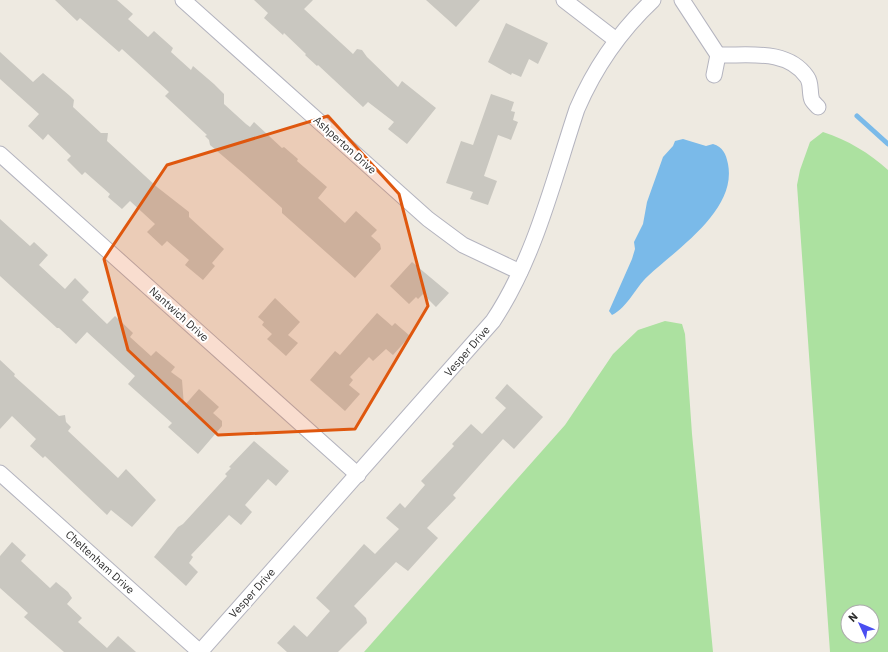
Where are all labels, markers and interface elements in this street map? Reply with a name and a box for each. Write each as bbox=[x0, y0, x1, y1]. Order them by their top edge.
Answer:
street label: Ashperton Drive bbox=[311, 113, 379, 177]
street label: Nantwich Drive bbox=[146, 284, 212, 344]
street label: Vesper Drive bbox=[441, 323, 493, 379]
street label: Cheltenham Drive bbox=[63, 527, 137, 597]
street label: Vesper Drive bbox=[226, 565, 278, 621]
north arrow bbox=[840, 604, 880, 644]
text: N bbox=[845, 609, 861, 625]

